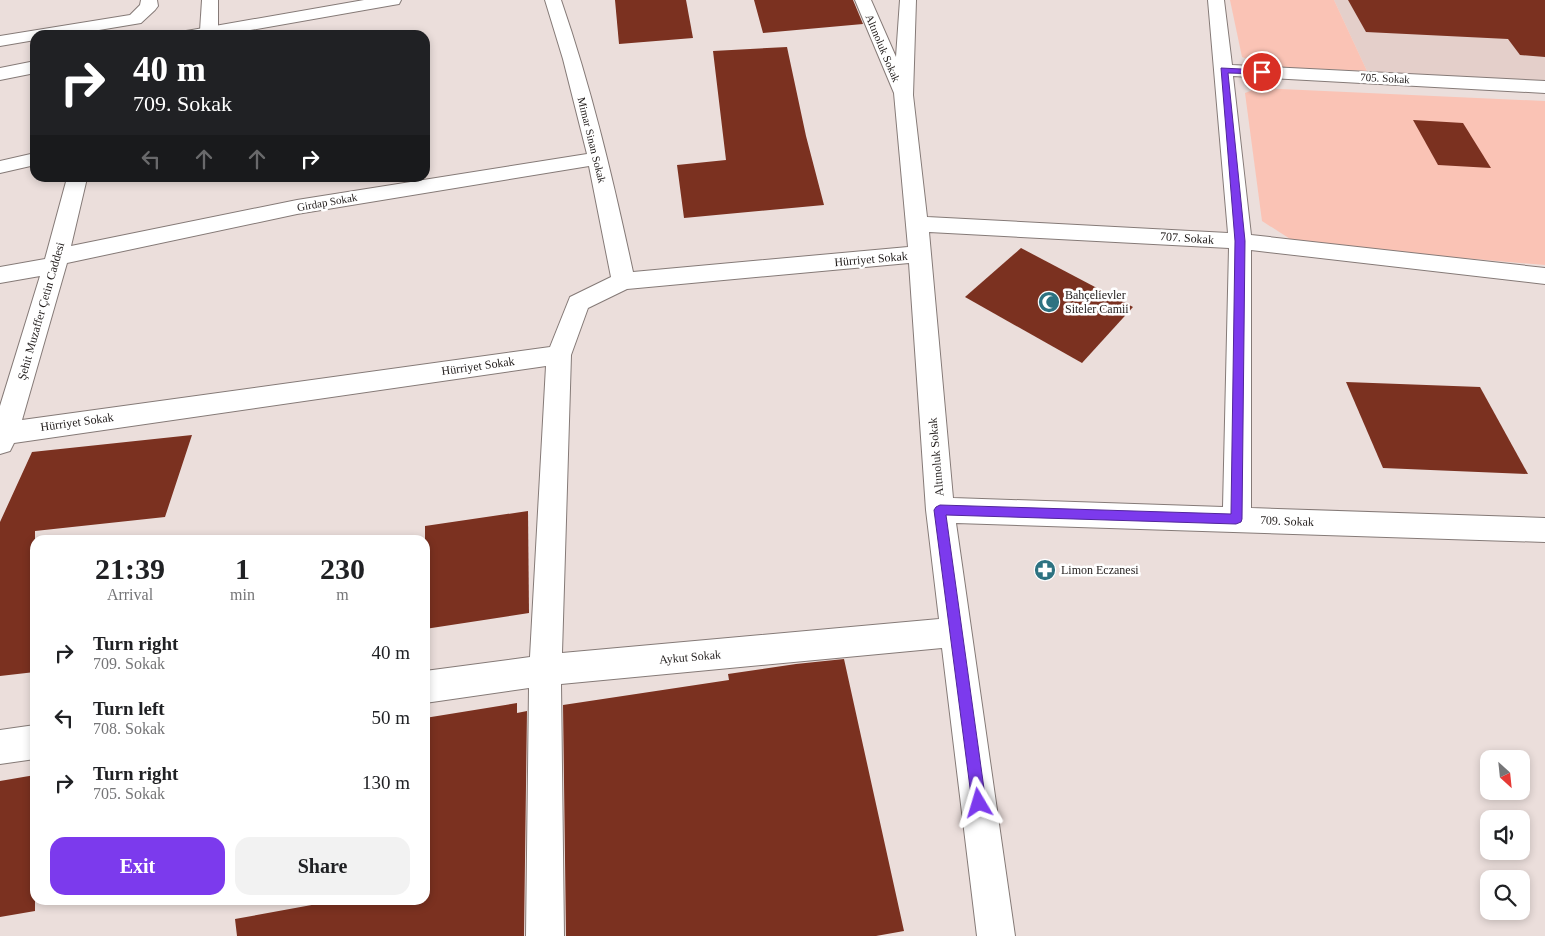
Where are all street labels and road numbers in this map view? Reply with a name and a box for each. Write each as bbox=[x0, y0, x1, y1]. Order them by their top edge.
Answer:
street label: Altınoluk Sokak bbox=[863, 12, 903, 84]
street label: 705. Sokak bbox=[1360, 71, 1411, 85]
street label: Mimar Sinan Sokak bbox=[576, 96, 609, 185]
street label: Girdap Sokak bbox=[296, 191, 358, 213]
street label: 707. Sokak bbox=[1160, 229, 1214, 247]
street label: Şehit Muzaffer Çetin Caddesi bbox=[15, 240, 68, 382]
street label: Hürriyet Sokak bbox=[834, 249, 908, 269]
street label: Hürriyet Sokak bbox=[441, 354, 515, 378]
street label: Hürriyet Sokak bbox=[40, 410, 114, 434]
street label: Altınoluk Sokak bbox=[926, 417, 946, 497]
street label: 709. Sokak bbox=[1260, 513, 1314, 529]
street label: Aykut Sokak bbox=[659, 647, 721, 667]

